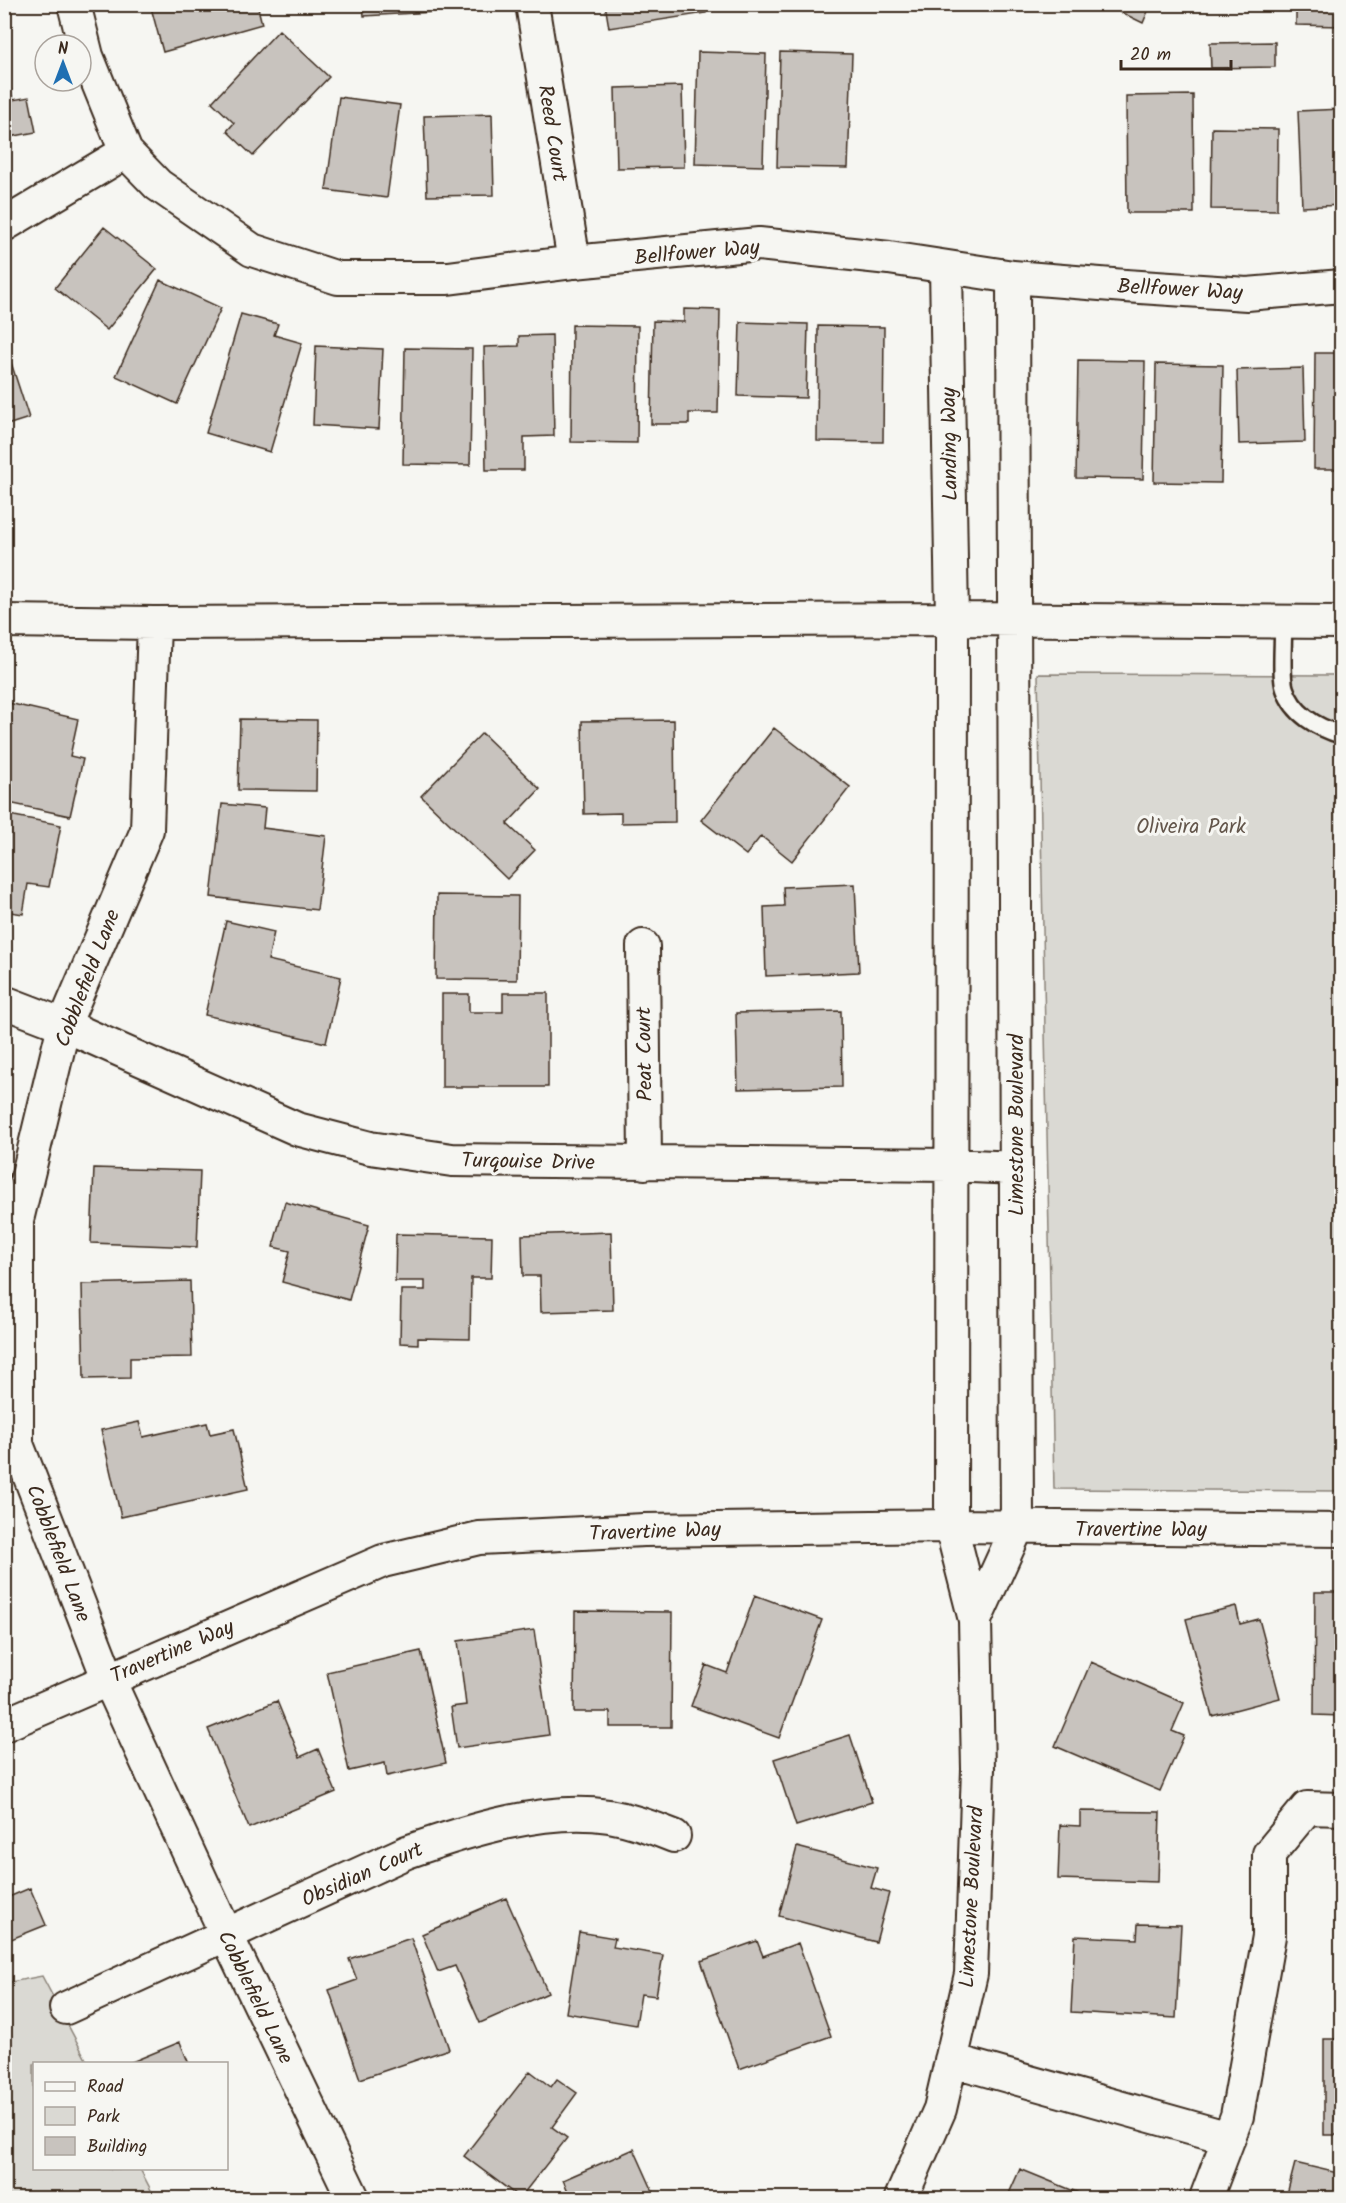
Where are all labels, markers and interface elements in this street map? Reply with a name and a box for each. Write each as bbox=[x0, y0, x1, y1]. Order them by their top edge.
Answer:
north arrow bbox=[33, 33, 93, 93]
scale bar bbox=[1121, 33, 1230, 71]
text: N bbox=[58, 37, 68, 62]
text: 20 m bbox=[1130, 41, 1171, 70]
street label: Reed Court bbox=[528, 83, 576, 185]
street label: Bellfower Way bbox=[633, 232, 761, 275]
street label: Bellfower Way bbox=[1116, 271, 1244, 310]
street label: Landing Way bbox=[933, 387, 968, 501]
park label: Oliveira Park bbox=[1136, 811, 1246, 844]
street label: Cobblefield Lane bbox=[47, 904, 130, 1052]
street label: Peat Court bbox=[628, 1006, 663, 1102]
street label: Limestone Boulevard bbox=[1001, 1033, 1034, 1216]
street label: Turqouise Drive bbox=[461, 1145, 596, 1180]
street label: Cobblefield Lane bbox=[16, 1480, 99, 1628]
street label: Travertine Way bbox=[589, 1514, 722, 1551]
street label: Travertine Way bbox=[1075, 1514, 1207, 1547]
street label: Travertine Way bbox=[106, 1611, 240, 1693]
street label: Limestone Boulevard bbox=[951, 1805, 994, 1989]
street label: Obsidian Court bbox=[296, 1833, 430, 1917]
street label: Cobblefield Lane bbox=[208, 1925, 302, 2071]
legend bbox=[33, 2062, 228, 2170]
text: Road bbox=[87, 2073, 124, 2102]
text: Park bbox=[87, 2103, 120, 2132]
text: Building bbox=[87, 2133, 147, 2162]

